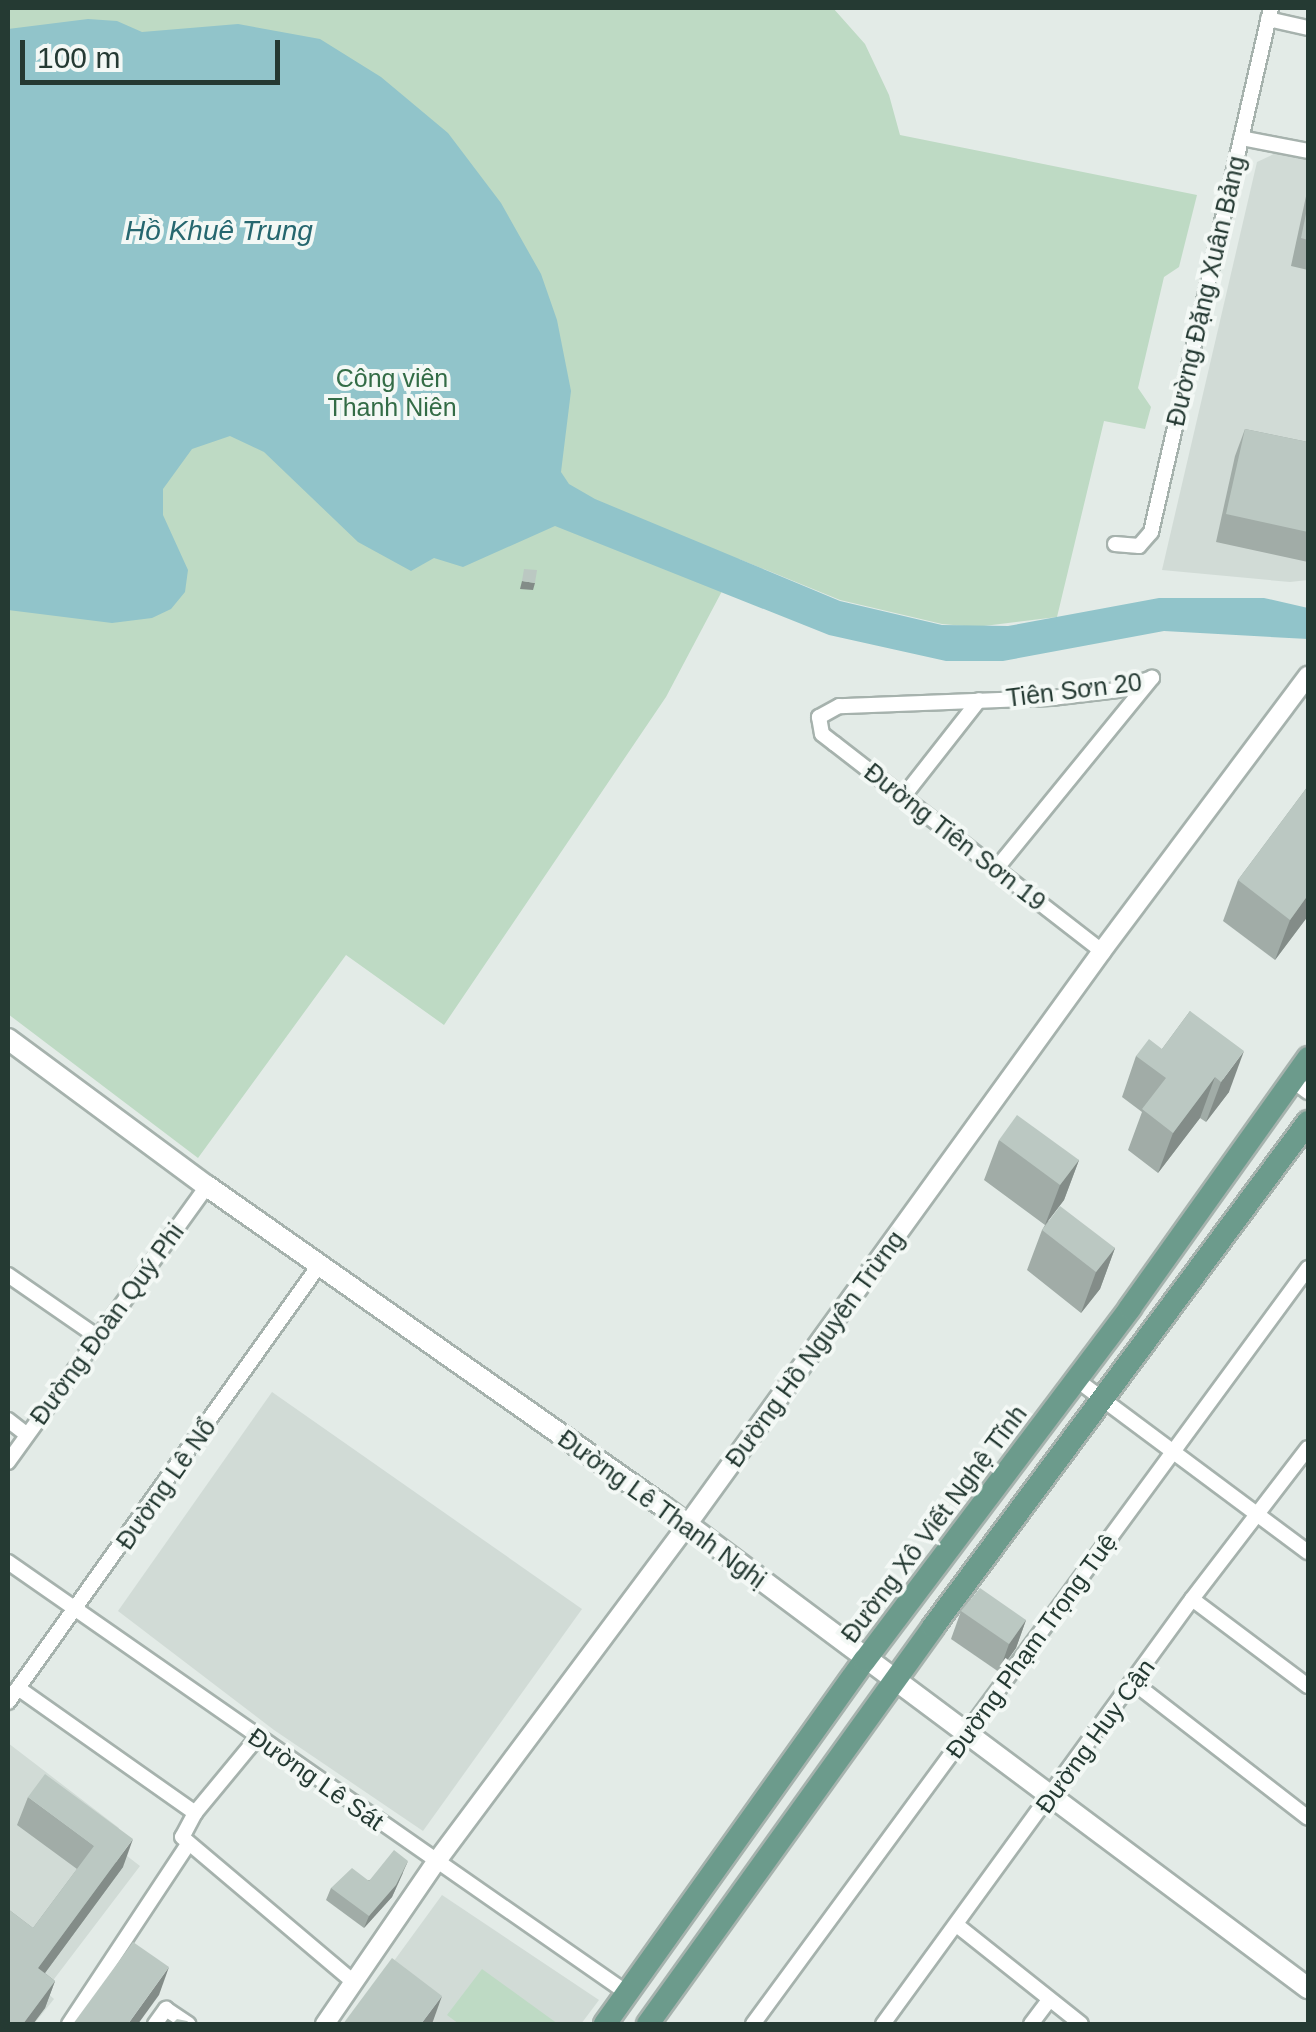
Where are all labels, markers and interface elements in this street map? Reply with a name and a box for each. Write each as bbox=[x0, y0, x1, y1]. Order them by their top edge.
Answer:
scale bar bbox=[25, 20, 285, 82]
text: 100 m bbox=[37, 41, 120, 74]
street label: Đường Đặng Xuân Bảng bbox=[1160, 153, 1252, 429]
water label: Hồ Khuê Trung bbox=[125, 214, 313, 248]
park label: Công viên Thanh Niên bbox=[327, 364, 457, 423]
street label: Tiên Sơn 20 bbox=[1004, 667, 1144, 713]
street label: Đường Tiên Sơn 19 bbox=[858, 757, 1052, 917]
street label: Đường Đoàn Quý Phi bbox=[24, 1217, 190, 1431]
street label: Đường Hồ Nguyên Trừng bbox=[719, 1225, 911, 1473]
street label: Đường Xô Viết Nghệ Tĩnh bbox=[835, 1399, 1033, 1649]
street label: Đường Lê Nổ bbox=[110, 1413, 222, 1555]
street label: Đường Lê Thanh Nghị bbox=[552, 1423, 772, 1595]
street label: Đường Phạm Trọng Tuệ bbox=[939, 1527, 1123, 1765]
street label: Đường Huy Cận bbox=[1029, 1653, 1161, 1819]
street label: Đường Lê Sát bbox=[243, 1721, 389, 1837]

